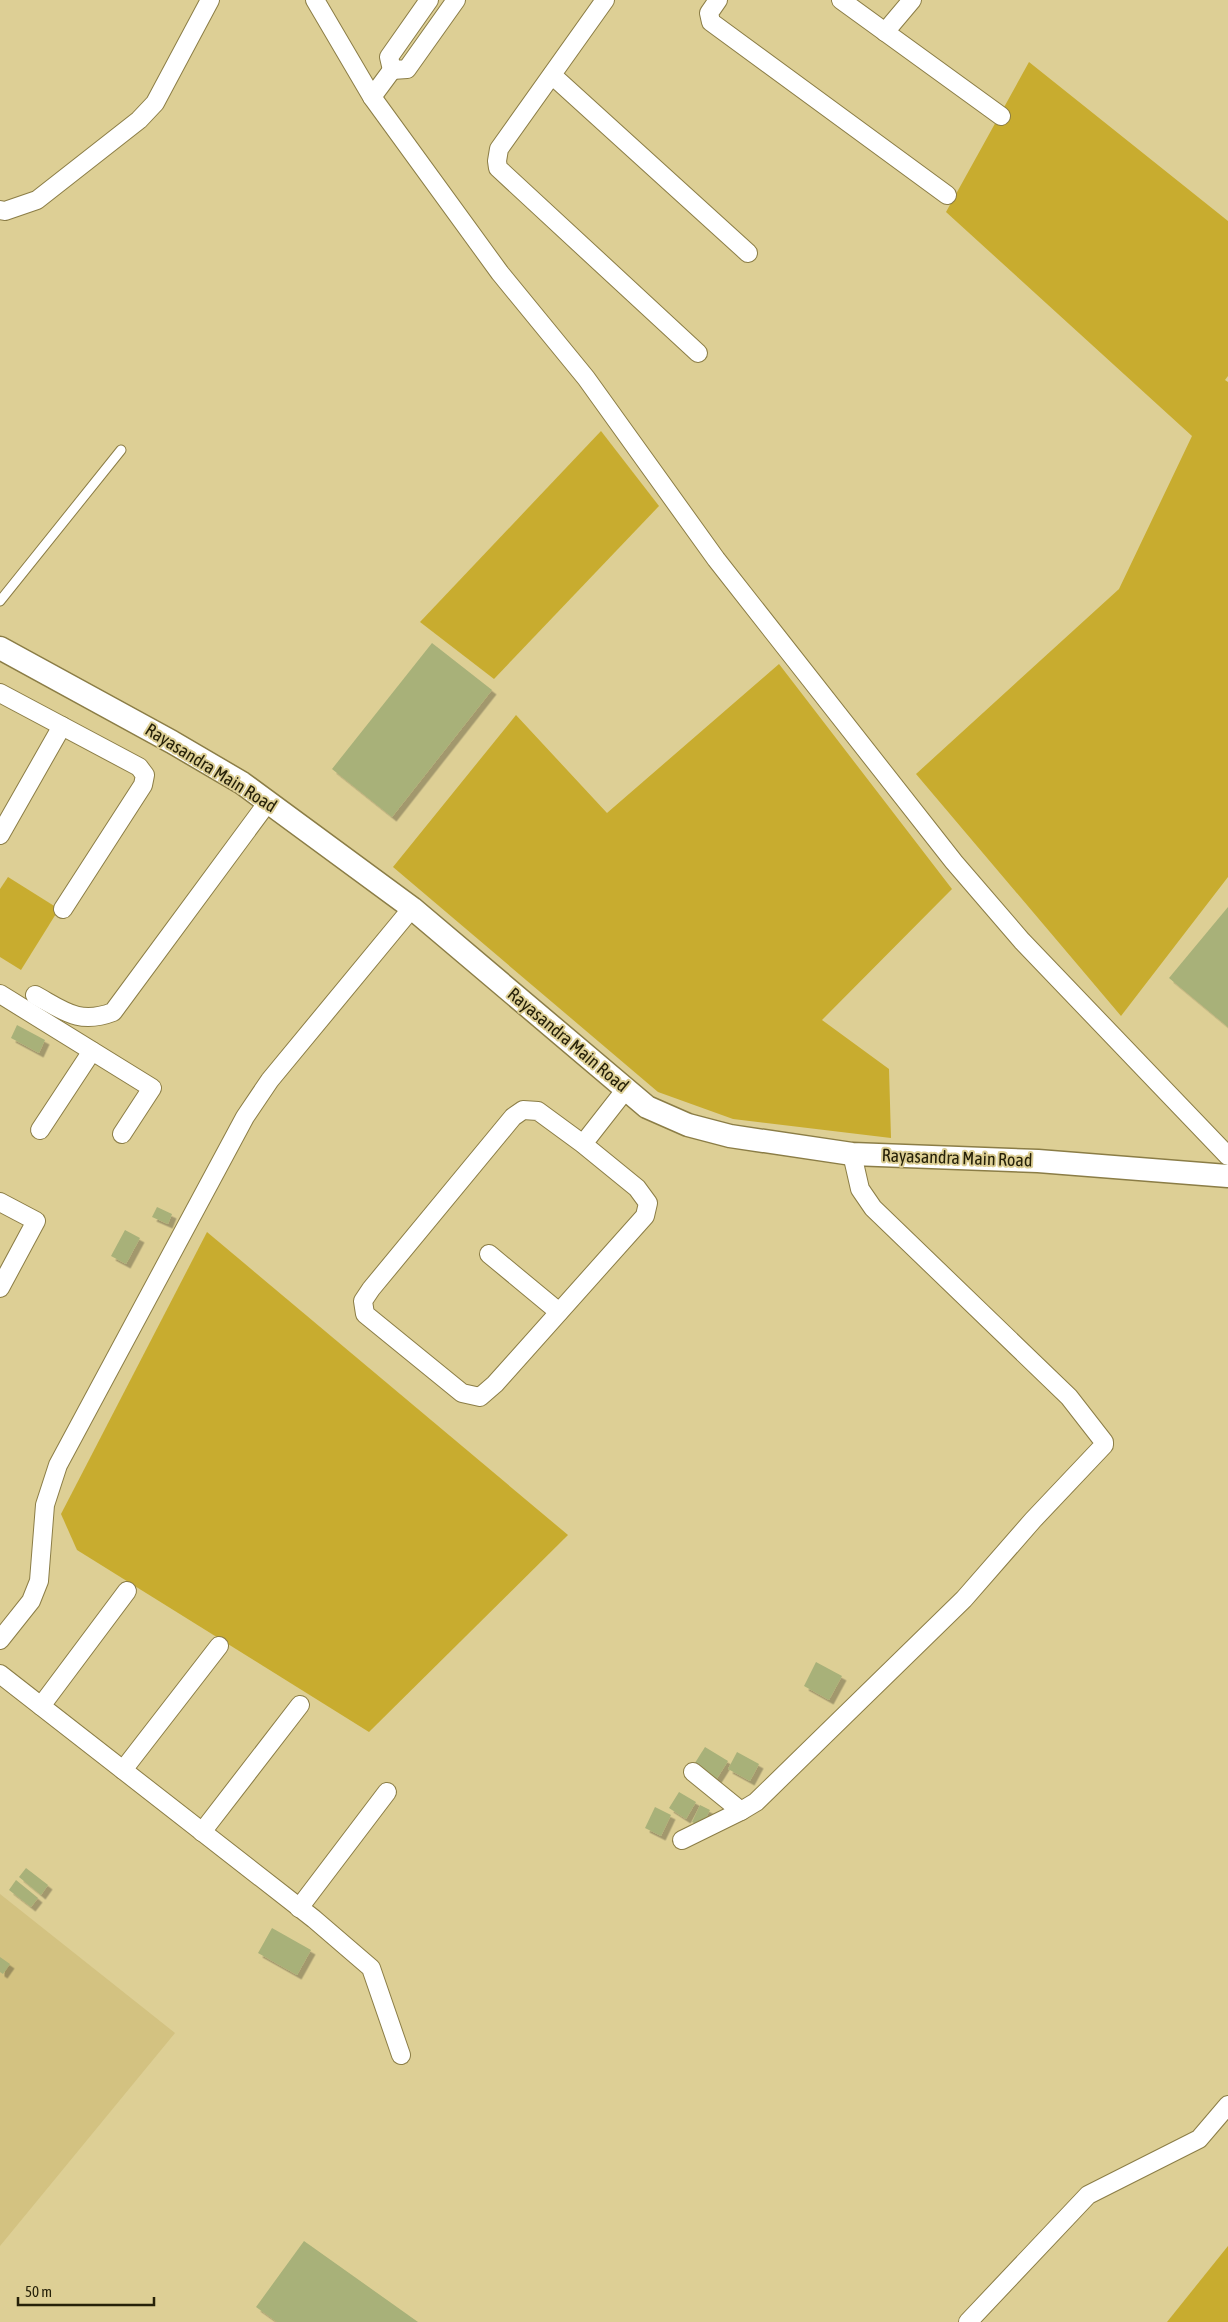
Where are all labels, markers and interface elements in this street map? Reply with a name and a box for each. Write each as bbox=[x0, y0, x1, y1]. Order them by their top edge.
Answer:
street label: Rayasandra Main Road bbox=[142, 719, 281, 816]
street label: Rayasandra Main Road bbox=[504, 983, 633, 1096]
street label: Rayasandra Main Road bbox=[881, 1144, 1033, 1171]
scale bar bbox=[18, 2274, 154, 2306]
text: 50 m bbox=[25, 2283, 52, 2300]

